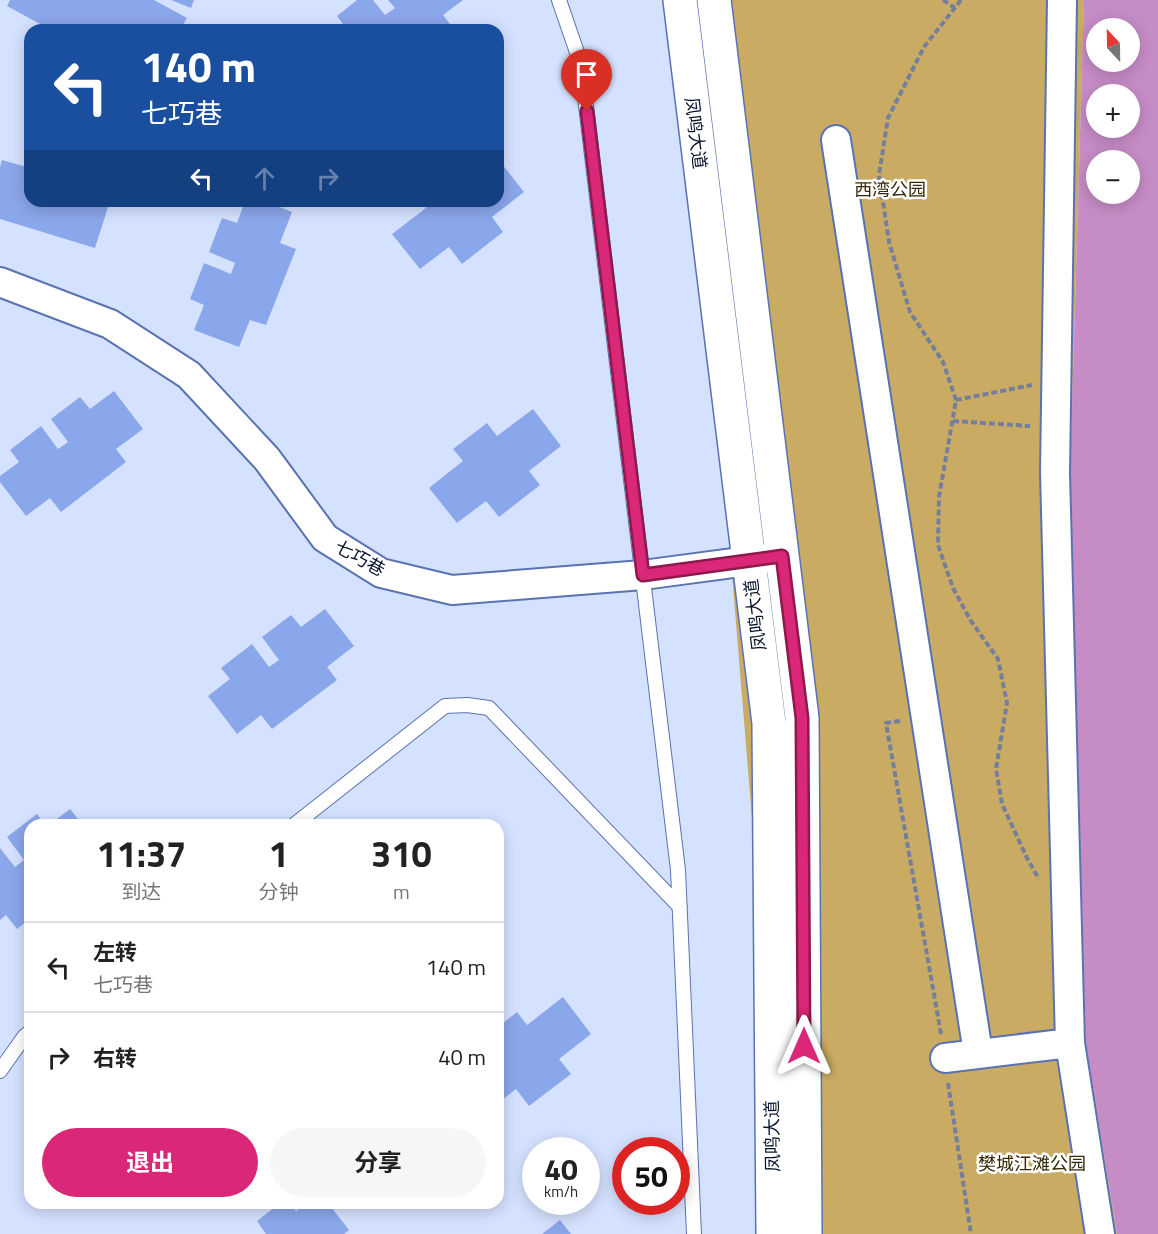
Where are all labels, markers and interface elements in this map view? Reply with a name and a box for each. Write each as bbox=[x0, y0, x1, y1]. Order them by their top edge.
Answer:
north arrow bbox=[1086, 18, 1140, 72]
map controls bbox=[1086, 18, 1140, 204]
text: 140 m bbox=[141, 34, 256, 98]
icon: left bbox=[42, 48, 120, 126]
pin bbox=[561, 49, 612, 111]
icon: arrive bbox=[570, 58, 603, 91]
button: + bbox=[1086, 84, 1140, 138]
text: 七巧巷 bbox=[141, 92, 222, 133]
street label: 凤鸣大道 bbox=[678, 96, 714, 170]
button: − bbox=[1086, 150, 1140, 204]
icon: left bbox=[185, 162, 218, 195]
icon: ahead bbox=[248, 162, 281, 195]
icon: right bbox=[311, 162, 344, 195]
park label: 西湾公园 bbox=[854, 176, 926, 203]
street label: 七巧巷 bbox=[330, 533, 390, 583]
street label: 凤鸣大道 bbox=[737, 578, 773, 652]
text: 11:37 bbox=[96, 826, 186, 881]
text: 1 bbox=[269, 826, 289, 881]
text: 310 bbox=[371, 826, 432, 881]
text: 到达 bbox=[121, 876, 161, 907]
text: 分钟 bbox=[259, 876, 299, 907]
text: m bbox=[393, 876, 410, 907]
text: 左转 bbox=[93, 935, 137, 969]
text: 140 m bbox=[426, 950, 486, 984]
icon: left bbox=[42, 951, 75, 984]
text: 七巧巷 bbox=[93, 969, 153, 1000]
position arrow bbox=[772, 1014, 836, 1078]
text: 40 m bbox=[438, 1040, 486, 1074]
icon: right bbox=[42, 1041, 75, 1074]
text: 右转 bbox=[93, 1041, 137, 1075]
street label: 凤鸣大道 bbox=[758, 1100, 786, 1172]
button: 退出 bbox=[42, 1128, 258, 1197]
button: 分享 bbox=[270, 1128, 486, 1197]
speed limit sign: 50 bbox=[612, 1137, 690, 1215]
text: 40 bbox=[544, 1146, 578, 1192]
park label: 樊城江滩公园 bbox=[978, 1150, 1086, 1177]
text: km/h bbox=[544, 1180, 578, 1203]

